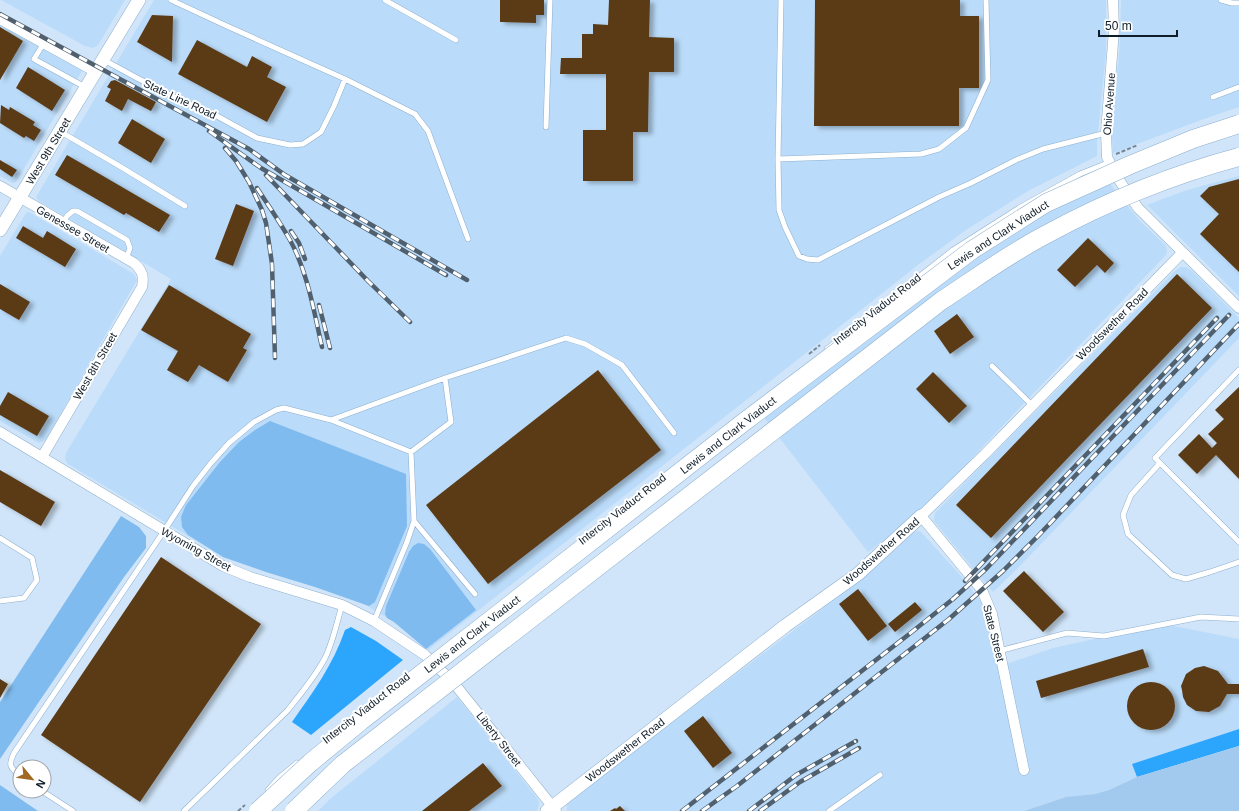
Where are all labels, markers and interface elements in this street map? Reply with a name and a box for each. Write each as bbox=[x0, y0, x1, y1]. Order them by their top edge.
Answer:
scale bar bbox=[1099, 12, 1177, 38]
text: 50 m bbox=[1105, 19, 1132, 33]
street label: Ohio Avenue bbox=[1101, 72, 1117, 136]
street label: State Line Road bbox=[142, 77, 218, 121]
street label: West 9th Street bbox=[23, 116, 73, 186]
street label: Lewis and Clark Viaduct bbox=[945, 198, 1051, 272]
street label: Genessee Street bbox=[34, 203, 112, 255]
street label: Intercity Viaduct Road bbox=[831, 271, 923, 347]
street label: Woodswether Road bbox=[1074, 286, 1150, 362]
street label: West 8th Street bbox=[71, 330, 119, 402]
street label: Lewis and Clark Viaduct bbox=[678, 394, 778, 476]
street label: Intercity Viaduct Road bbox=[576, 471, 668, 547]
street label: Woodswether Road bbox=[841, 515, 921, 587]
street label: Wyoming Street bbox=[159, 525, 233, 573]
street label: Lewis and Clark Viaduct bbox=[422, 593, 522, 675]
street label: State Street bbox=[981, 603, 1007, 663]
street label: Intercity Viaduct Road bbox=[320, 670, 412, 746]
street label: Liberty Street bbox=[474, 710, 524, 768]
street label: Woodswether Road bbox=[583, 716, 667, 784]
north arrow bbox=[12, 759, 52, 799]
text: N bbox=[34, 777, 48, 790]

